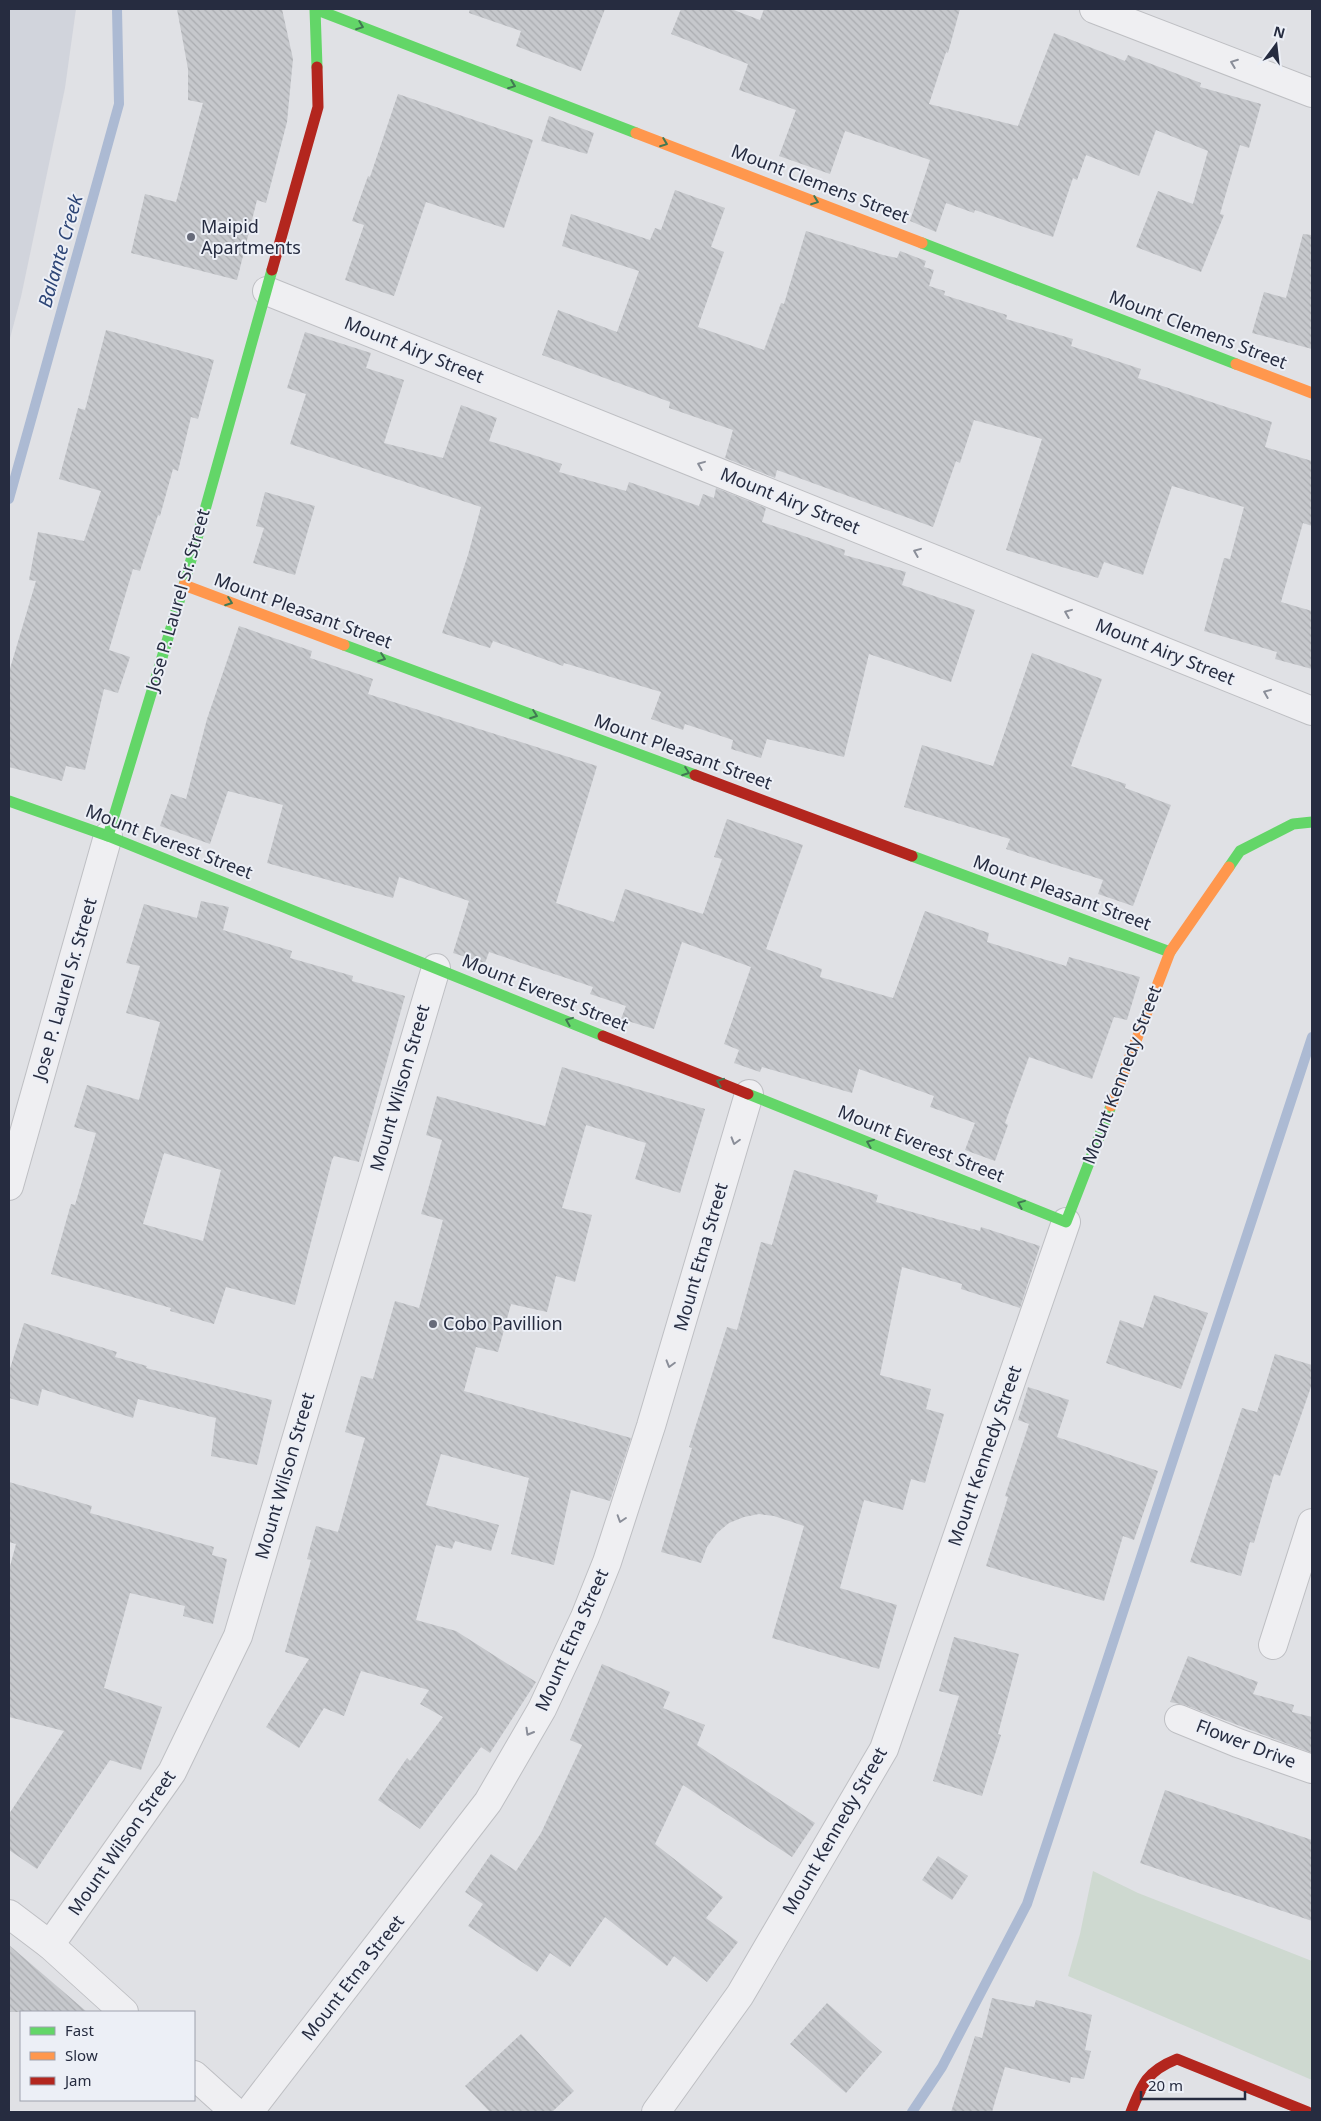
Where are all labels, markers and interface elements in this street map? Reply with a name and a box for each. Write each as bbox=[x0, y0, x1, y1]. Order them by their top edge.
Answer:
one-way arrow bbox=[355, 20, 364, 30]
north arrow bbox=[1251, 20, 1301, 70]
text: N bbox=[1272, 21, 1287, 43]
one-way arrow bbox=[1230, 59, 1239, 69]
one-way arrow bbox=[507, 78, 516, 89]
one-way arrow bbox=[659, 137, 667, 147]
street label: Mount Clemens Street bbox=[728, 138, 913, 228]
water label: Balante Creek bbox=[31, 191, 89, 310]
one-way arrow bbox=[810, 195, 819, 205]
place label: Maipid Apartments bbox=[201, 214, 301, 259]
marker: Maipid Apartments bbox=[185, 231, 197, 243]
street label: Mount Clemens Street bbox=[1106, 284, 1291, 374]
street label: Mount Airy Street bbox=[341, 310, 488, 388]
one-way arrow bbox=[697, 461, 706, 472]
street label: Mount Airy Street bbox=[717, 461, 864, 539]
street label: Jose P. Laurel Sr. Street bbox=[139, 505, 215, 696]
one-way arrow bbox=[913, 548, 922, 558]
street label: Mount Pleasant Street bbox=[211, 567, 396, 654]
one-way arrow bbox=[225, 596, 233, 606]
one-way arrow bbox=[1064, 608, 1072, 618]
street label: Mount Airy Street bbox=[1092, 612, 1239, 690]
one-way arrow bbox=[377, 653, 385, 663]
one-way arrow bbox=[1263, 689, 1272, 699]
street label: Mount Pleasant Street bbox=[591, 708, 776, 795]
one-way arrow bbox=[529, 709, 538, 719]
one-way arrow bbox=[681, 766, 690, 776]
street label: Mount Everest Street bbox=[82, 798, 257, 884]
street label: Mount Pleasant Street bbox=[970, 849, 1155, 936]
street label: Jose P. Laurel Sr. Street bbox=[26, 894, 102, 1085]
street label: Mount Everest Street bbox=[459, 948, 632, 1037]
street label: Mount Kennedy Street bbox=[1076, 981, 1166, 1167]
street label: Mount Wilson Street bbox=[364, 1001, 434, 1174]
one-way arrow bbox=[565, 1017, 574, 1028]
one-way arrow bbox=[716, 1078, 725, 1088]
street label: Mount Everest Street bbox=[835, 1099, 1008, 1188]
one-way arrow bbox=[731, 1136, 741, 1144]
one-way arrow bbox=[866, 1139, 875, 1149]
street label: Mount Etna Street bbox=[667, 1179, 733, 1334]
one-way arrow bbox=[1017, 1199, 1026, 1210]
place label: Cobo Pavillion bbox=[443, 1311, 563, 1335]
marker: Cobo Pavillion bbox=[427, 1318, 439, 1330]
one-way arrow bbox=[665, 1359, 675, 1367]
street label: Mount Kennedy Street bbox=[942, 1362, 1026, 1549]
street label: Mount Wilson Street bbox=[249, 1389, 319, 1562]
one-way arrow bbox=[617, 1514, 627, 1522]
street label: Mount Etna Street bbox=[529, 1564, 613, 1715]
street label: Flower Drive bbox=[1193, 1713, 1300, 1773]
one-way arrow bbox=[525, 1726, 535, 1735]
street label: Mount Kennedy Street bbox=[776, 1742, 892, 1919]
street label: Mount Wilson Street bbox=[62, 1765, 181, 1920]
street label: Mount Etna Street bbox=[296, 1909, 409, 2045]
legend bbox=[20, 2011, 195, 2101]
text: Fast bbox=[65, 2020, 94, 2040]
text: Slow bbox=[65, 2045, 98, 2065]
scale bar bbox=[1141, 2068, 1245, 2100]
text: Jam bbox=[63, 2070, 92, 2090]
text: 20 m bbox=[1148, 2075, 1183, 2095]

